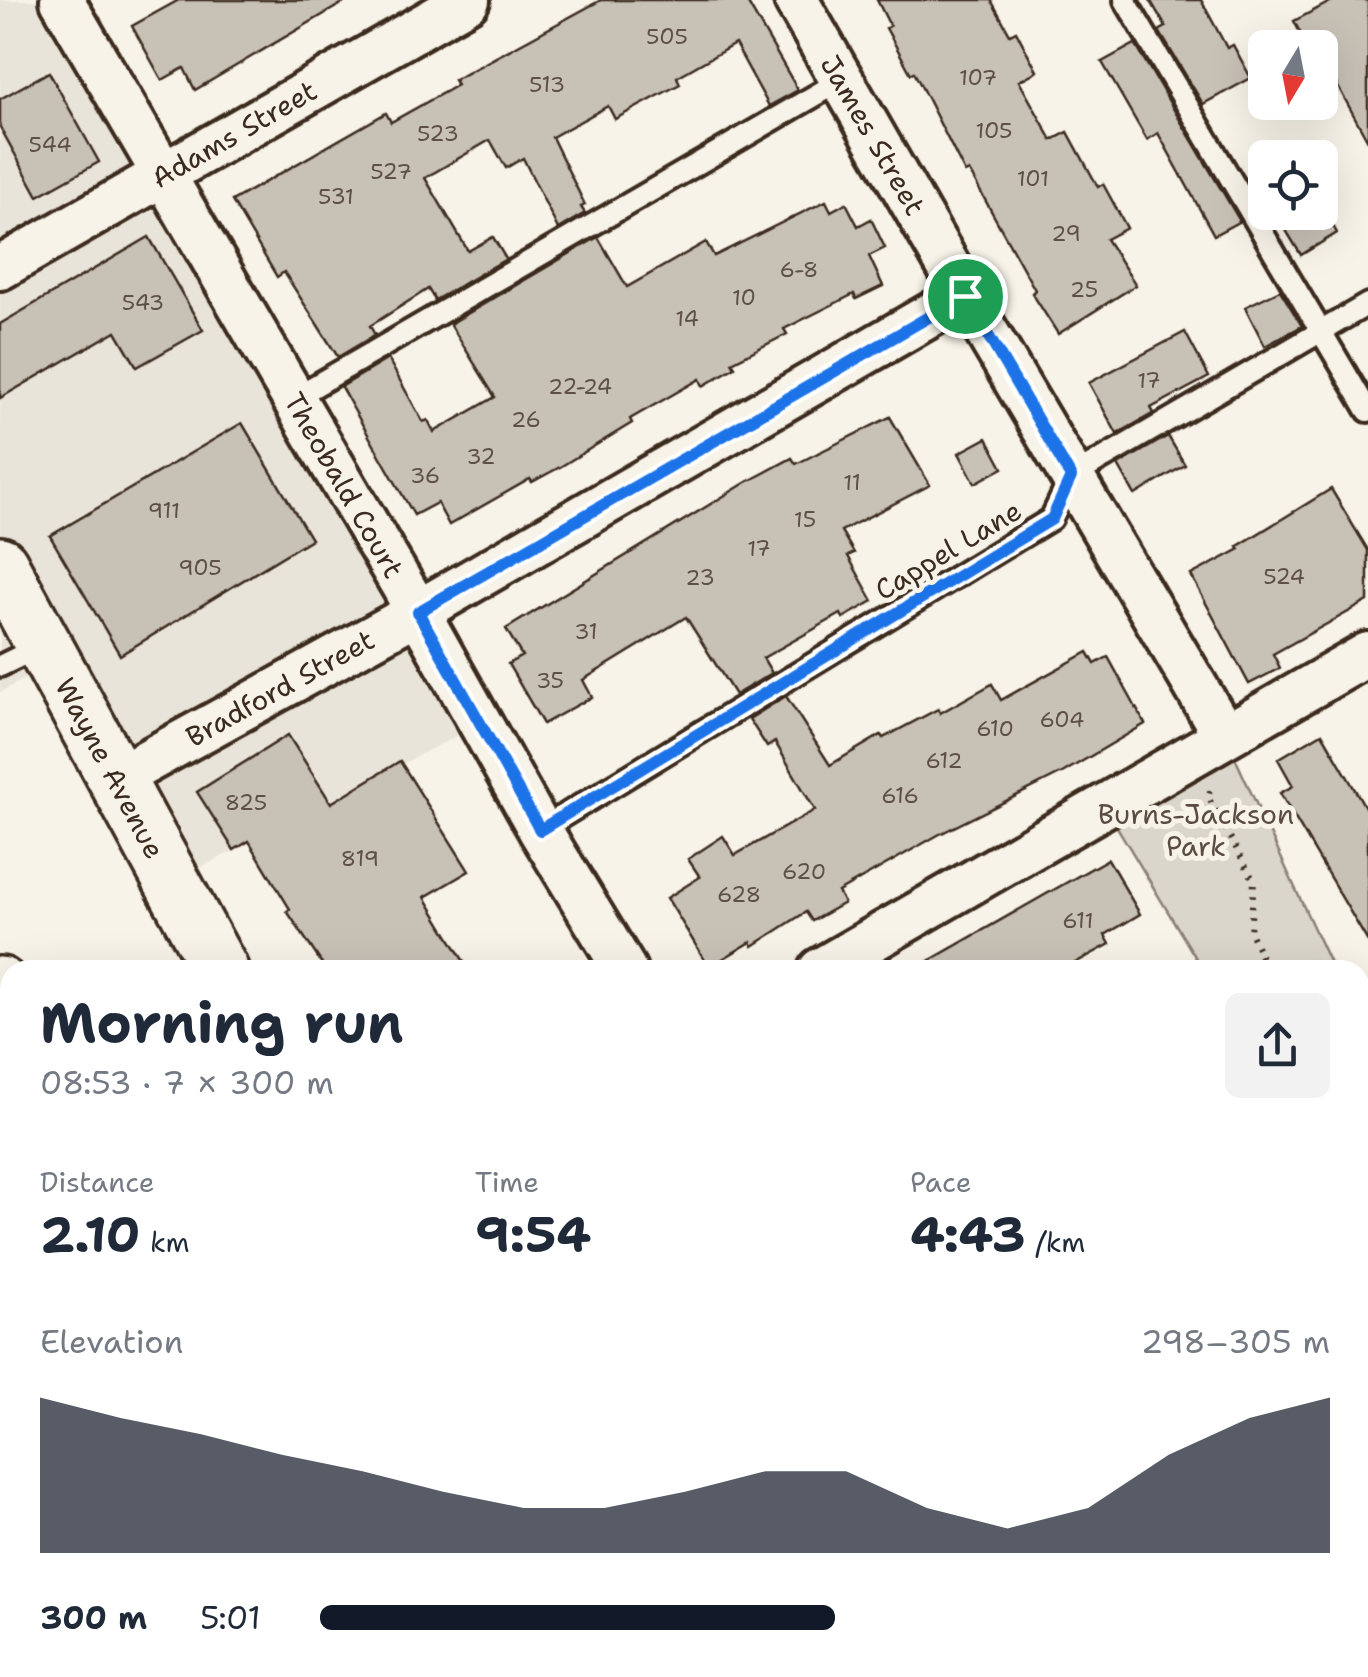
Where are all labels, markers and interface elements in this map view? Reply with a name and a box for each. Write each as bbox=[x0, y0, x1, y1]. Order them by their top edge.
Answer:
house number: 505 bbox=[646, 22, 688, 51]
north arrow bbox=[1248, 30, 1338, 120]
map controls bbox=[1248, 30, 1338, 230]
street label: James Street bbox=[812, 48, 934, 222]
house number: 107 bbox=[959, 63, 997, 92]
house number: 513 bbox=[529, 70, 565, 99]
street label: Adams Street bbox=[144, 71, 324, 197]
house number: 105 bbox=[975, 116, 1013, 145]
house number: 523 bbox=[417, 119, 459, 148]
house number: 544 bbox=[28, 130, 72, 159]
button: locate bbox=[1248, 140, 1338, 230]
house number: 527 bbox=[370, 157, 412, 186]
house number: 101 bbox=[1017, 164, 1049, 193]
house number: 531 bbox=[318, 182, 354, 211]
house number: 29 bbox=[1051, 219, 1081, 248]
pin bbox=[923, 254, 1008, 339]
house number: 6-8 bbox=[780, 255, 818, 284]
icon: arrive bbox=[938, 269, 993, 324]
house number: 25 bbox=[1070, 275, 1098, 304]
house number: 10 bbox=[732, 283, 756, 312]
house number: 543 bbox=[122, 288, 164, 317]
house number: 14 bbox=[675, 304, 699, 333]
house number: 17 bbox=[1137, 366, 1161, 395]
house number: 22-24 bbox=[548, 372, 612, 401]
street label: Theobald Court bbox=[275, 385, 413, 585]
house number: 26 bbox=[511, 405, 541, 434]
house number: 32 bbox=[466, 442, 496, 471]
house number: 36 bbox=[410, 461, 440, 490]
house number: 11 bbox=[843, 468, 861, 497]
street label: Cappel Lane bbox=[868, 491, 1028, 609]
house number: 911 bbox=[148, 496, 180, 525]
house number: 15 bbox=[794, 505, 816, 534]
house number: 17 bbox=[747, 534, 771, 563]
house number: 905 bbox=[178, 553, 222, 582]
house number: 524 bbox=[1263, 562, 1305, 591]
house number: 23 bbox=[685, 563, 715, 592]
house number: 31 bbox=[574, 617, 598, 646]
street label: Bradford Street bbox=[179, 620, 381, 756]
house number: 35 bbox=[536, 666, 564, 695]
street label: Wayne Avenue bbox=[46, 671, 174, 865]
house number: 604 bbox=[1040, 705, 1084, 734]
house number: 610 bbox=[976, 714, 1014, 743]
house number: 612 bbox=[925, 746, 963, 775]
house number: 616 bbox=[881, 781, 919, 810]
house number: 825 bbox=[225, 788, 267, 817]
park label: Burns-Jackson Park bbox=[1098, 795, 1294, 865]
house number: 819 bbox=[341, 844, 379, 873]
house number: 620 bbox=[782, 857, 826, 886]
house number: 628 bbox=[717, 880, 761, 909]
house number: 611 bbox=[1062, 906, 1094, 935]
text: Morning run bbox=[40, 986, 404, 1060]
button: share bbox=[1225, 993, 1330, 1098]
text: 08:53 · 7 × 300 m bbox=[40, 1061, 334, 1104]
text: Distance bbox=[40, 1163, 155, 1201]
text: Time bbox=[475, 1163, 539, 1201]
text: Pace bbox=[910, 1163, 972, 1201]
text: 2.10 bbox=[40, 1201, 141, 1268]
text: 9:54 bbox=[475, 1201, 591, 1268]
text: 4:43 bbox=[910, 1201, 1026, 1268]
text: km bbox=[141, 1223, 190, 1261]
text: /km bbox=[1026, 1223, 1085, 1261]
text: Elevation bbox=[40, 1320, 183, 1363]
text: 298–305 m bbox=[1141, 1320, 1330, 1363]
text: 300 m bbox=[40, 1596, 147, 1639]
text: 5:01 bbox=[200, 1596, 261, 1639]

